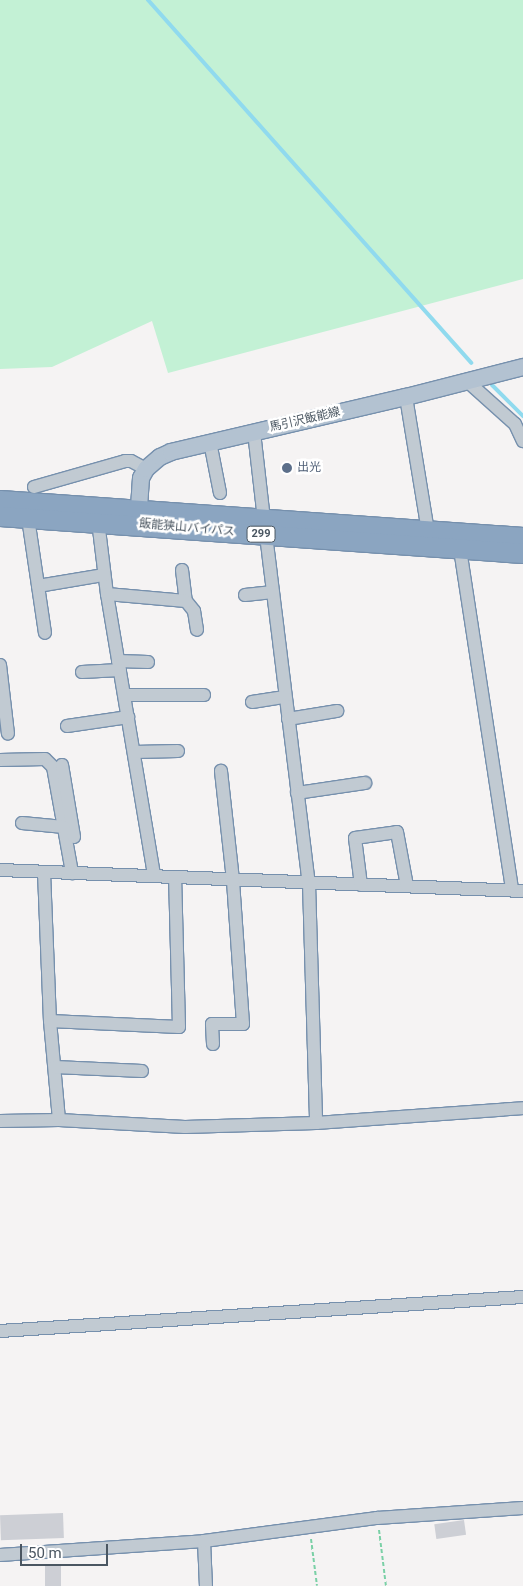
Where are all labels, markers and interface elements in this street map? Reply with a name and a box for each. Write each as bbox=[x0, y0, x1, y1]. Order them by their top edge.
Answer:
street label: 馬引沢飯能線 bbox=[268, 405, 342, 435]
place label: 出光 bbox=[297, 461, 321, 475]
marker: 出光 bbox=[281, 462, 293, 474]
street label: 飯能狭山バイパス bbox=[139, 517, 235, 539]
road number: 299 bbox=[246, 526, 276, 542]
scale bar bbox=[22, 1534, 110, 1566]
text: 50 m bbox=[28, 1544, 62, 1562]

